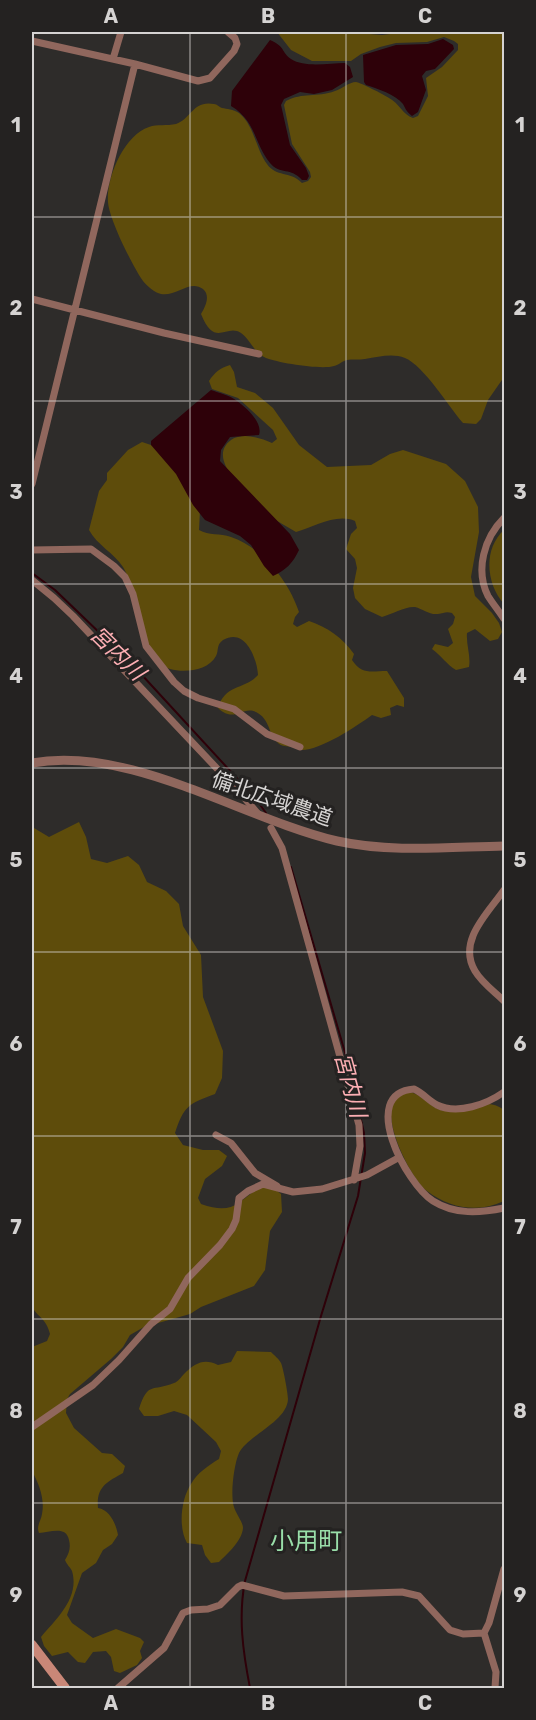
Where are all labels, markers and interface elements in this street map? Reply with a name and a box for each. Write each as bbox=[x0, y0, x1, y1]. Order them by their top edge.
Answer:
text: A bbox=[104, 4, 119, 28]
text: B bbox=[261, 4, 275, 28]
text: C bbox=[418, 4, 432, 28]
text: 1 bbox=[11, 113, 21, 137]
text: 1 bbox=[515, 113, 525, 137]
text: 2 bbox=[10, 296, 23, 320]
text: 2 bbox=[514, 296, 527, 320]
text: 3 bbox=[9, 480, 23, 504]
text: 3 bbox=[513, 480, 527, 504]
water label: 宮内川 bbox=[85, 621, 152, 687]
text: 4 bbox=[9, 664, 23, 688]
text: 4 bbox=[513, 664, 527, 688]
street label: 備北広域農道 bbox=[209, 766, 336, 831]
text: 5 bbox=[10, 848, 23, 872]
text: 5 bbox=[514, 848, 527, 872]
text: 6 bbox=[9, 1032, 23, 1056]
text: 6 bbox=[513, 1032, 527, 1056]
water label: 宮内川 bbox=[329, 1050, 373, 1122]
text: 7 bbox=[10, 1215, 22, 1239]
text: 7 bbox=[514, 1215, 526, 1239]
text: 8 bbox=[9, 1399, 23, 1423]
text: 8 bbox=[513, 1399, 527, 1423]
district label: 小用町 bbox=[270, 1527, 342, 1555]
text: 9 bbox=[10, 1583, 23, 1607]
text: 9 bbox=[514, 1583, 527, 1607]
text: A bbox=[104, 1691, 119, 1715]
text: B bbox=[261, 1691, 275, 1715]
text: C bbox=[418, 1691, 432, 1715]

